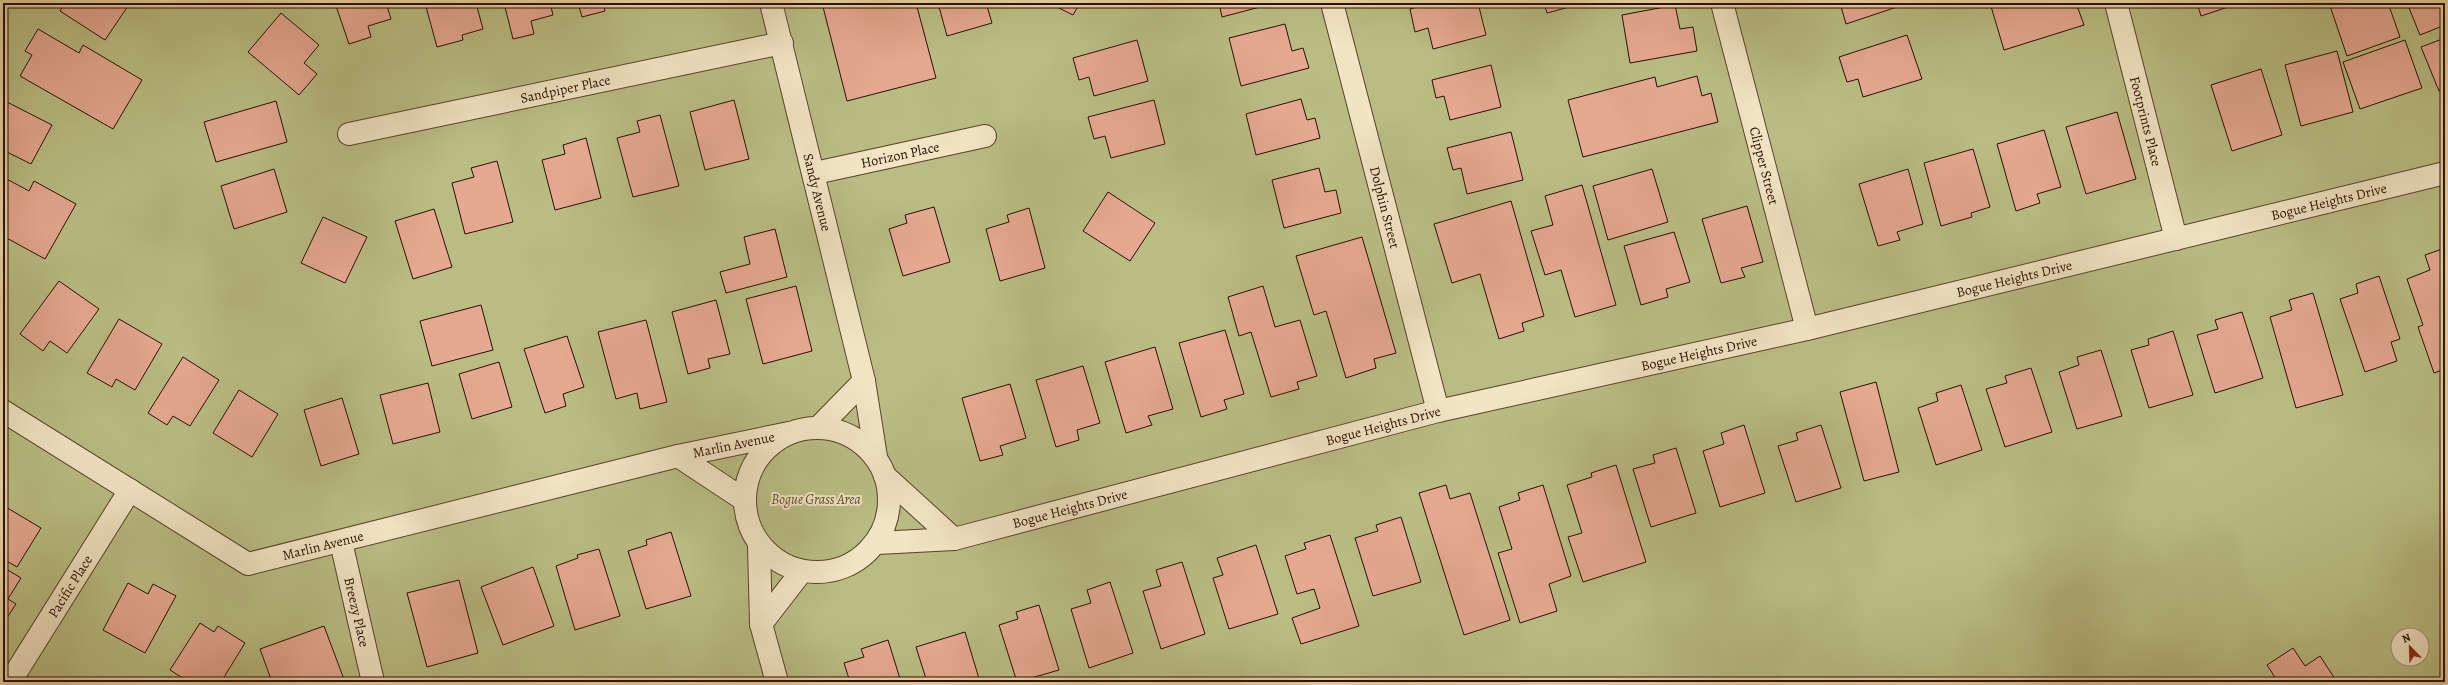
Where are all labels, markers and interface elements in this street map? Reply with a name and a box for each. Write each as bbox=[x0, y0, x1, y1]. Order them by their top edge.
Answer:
street label: Sandpiper Place bbox=[518, 70, 612, 107]
street label: Footprints Place bbox=[2125, 74, 2167, 168]
street label: Clipper Street bbox=[1745, 125, 1784, 207]
street label: Horizon Place bbox=[859, 137, 941, 172]
street label: Sandy Avenue bbox=[799, 151, 836, 233]
street label: Dolphin Street bbox=[1365, 164, 1405, 251]
street label: Bogue Heights Drive bbox=[2269, 178, 2389, 225]
street label: Bogue Heights Drive bbox=[1954, 255, 2074, 302]
street label: Bogue Heights Drive bbox=[1639, 331, 1759, 375]
street label: Bogue Heights Drive bbox=[1323, 401, 1443, 450]
street label: Marlin Avenue bbox=[691, 427, 776, 462]
street label: Bogue Heights Drive bbox=[1010, 484, 1130, 533]
park label: Bogue Grass Area bbox=[771, 490, 861, 509]
street label: Marlin Avenue bbox=[280, 526, 365, 565]
street label: Pacific Place bbox=[43, 551, 97, 621]
street label: Breezy Place bbox=[340, 575, 374, 649]
north arrow bbox=[2390, 627, 2430, 667]
text: N bbox=[2400, 630, 2413, 647]

